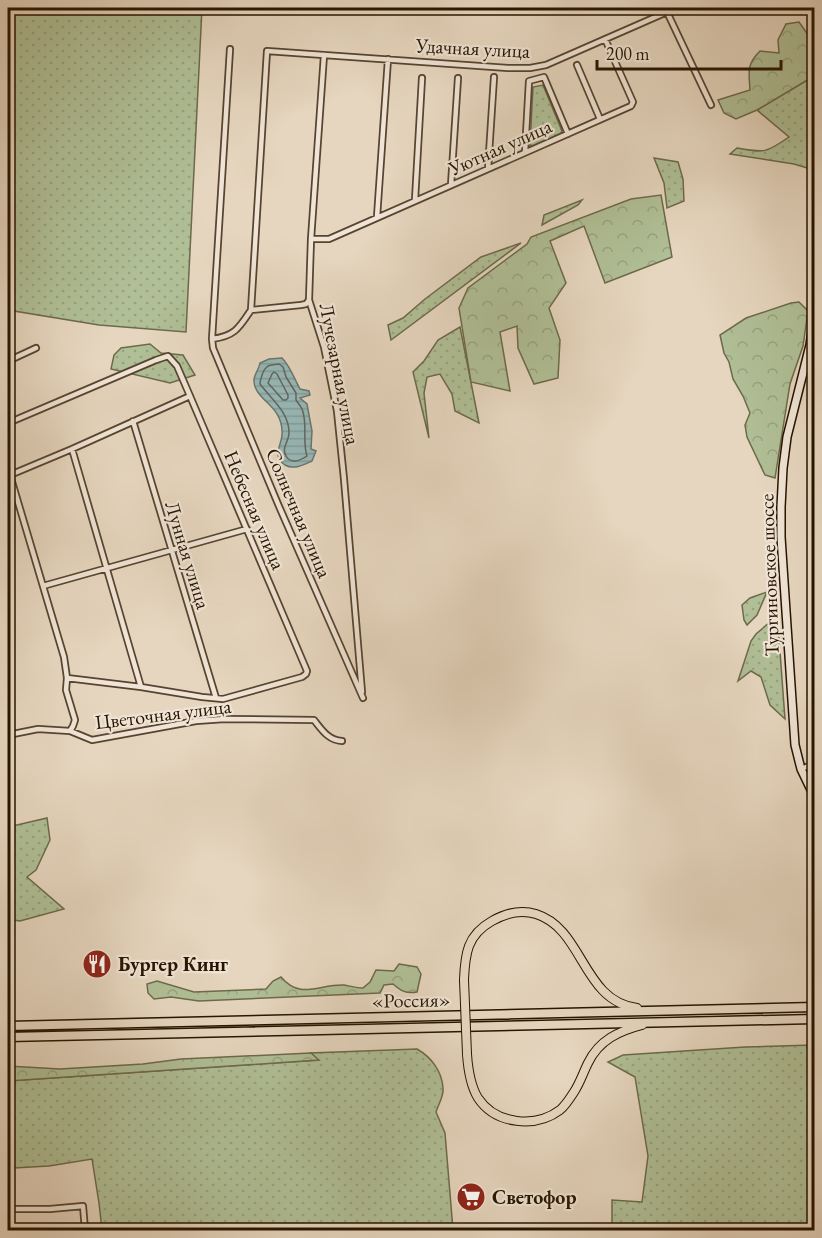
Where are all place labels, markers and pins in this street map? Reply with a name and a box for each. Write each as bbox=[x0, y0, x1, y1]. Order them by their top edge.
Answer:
restaurant icon: Бургер Кинг bbox=[81, 948, 113, 980]
place label: Бургер Кинг bbox=[118, 951, 228, 977]
supermarket icon: Светофор bbox=[455, 1181, 487, 1213]
place label: Светофор bbox=[492, 1184, 576, 1210]

